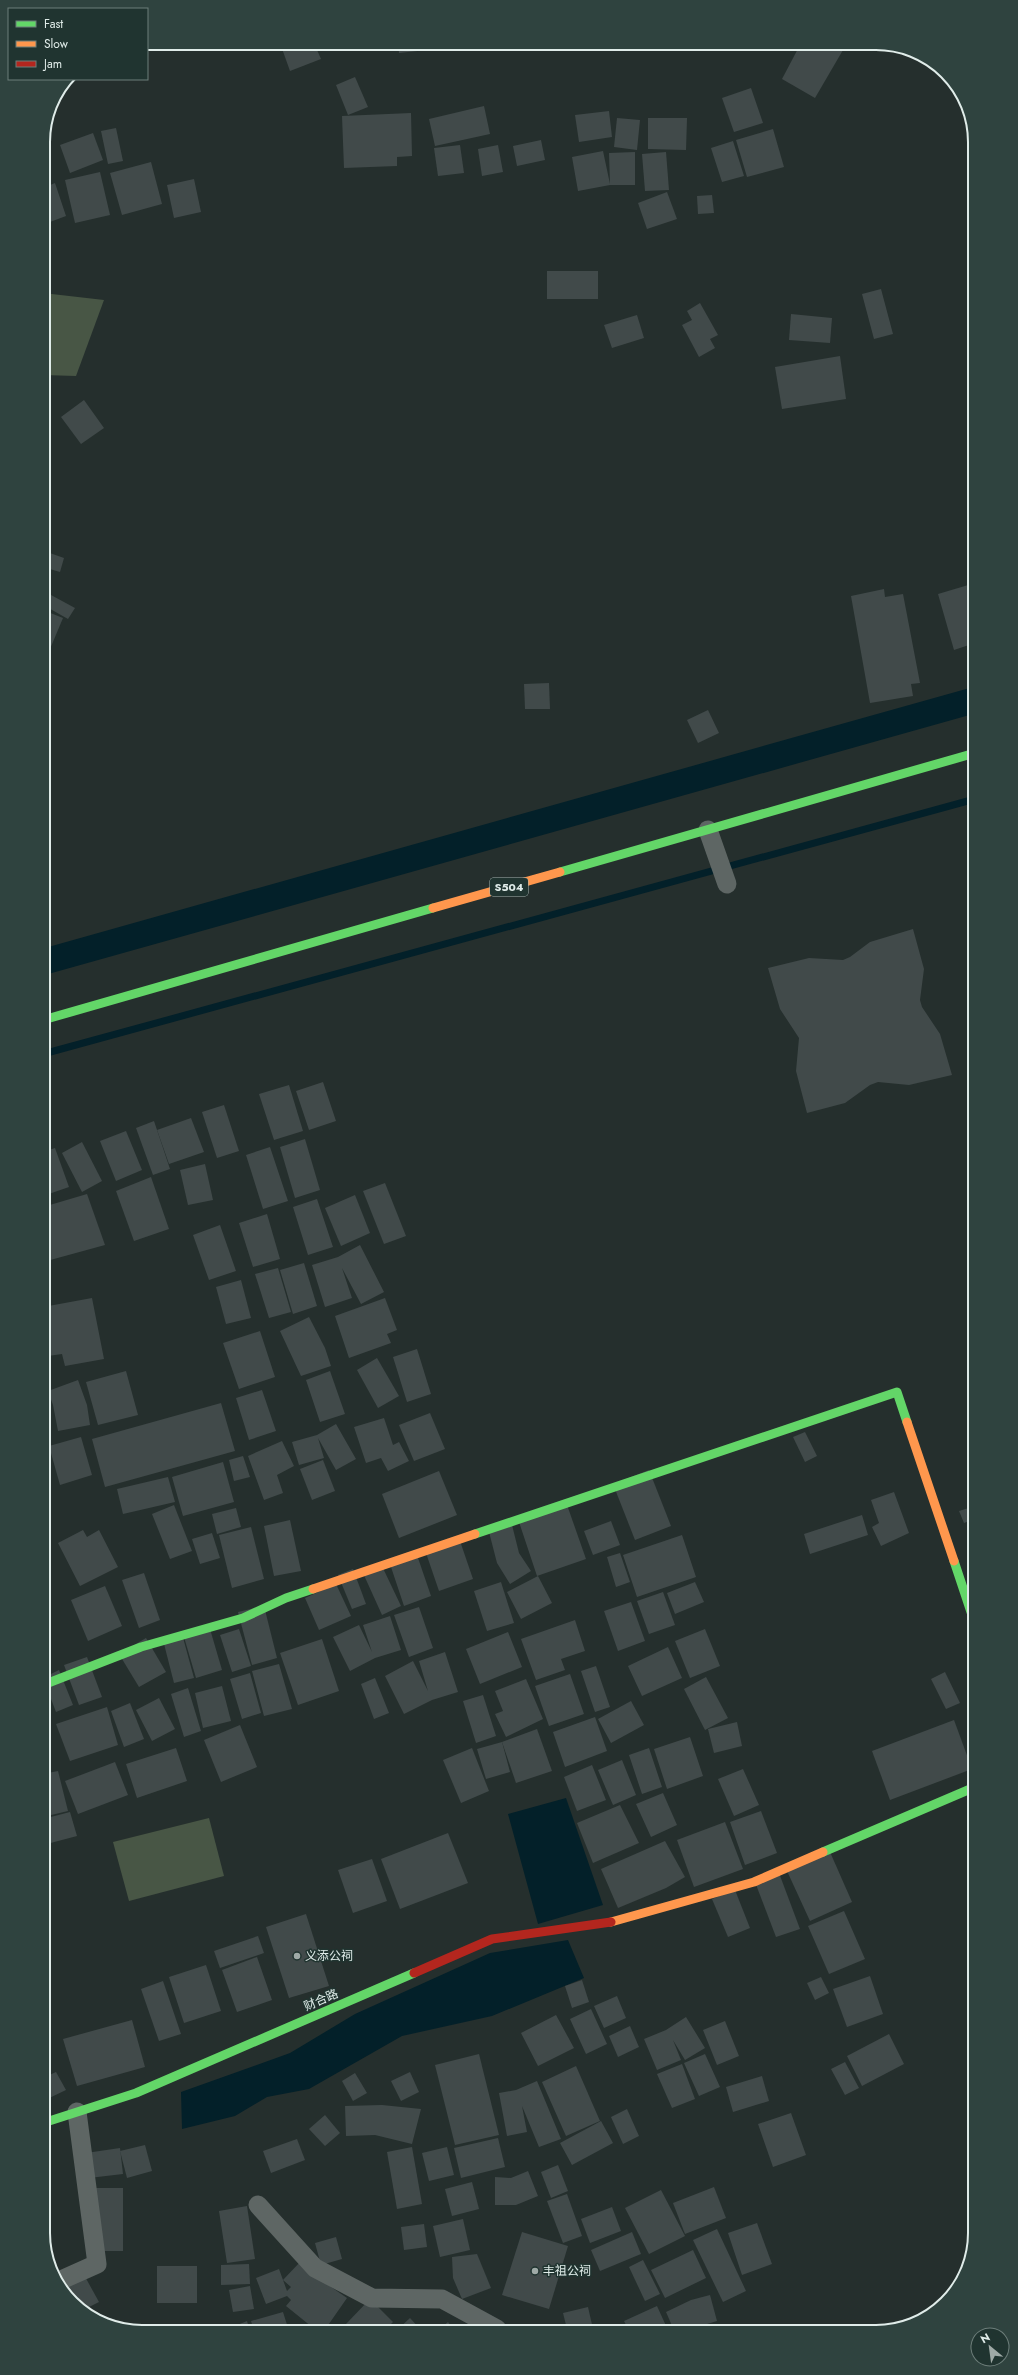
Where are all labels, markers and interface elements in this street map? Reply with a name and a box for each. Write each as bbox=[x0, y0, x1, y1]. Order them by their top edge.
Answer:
legend bbox=[8, 8, 148, 80]
text: Fast bbox=[44, 15, 63, 33]
text: Slow bbox=[44, 35, 69, 53]
text: Jam bbox=[42, 55, 62, 73]
road number: S504 bbox=[490, 878, 528, 896]
place label: 义添公祠 bbox=[305, 1947, 353, 1965]
marker: 义添公祠 bbox=[292, 1951, 302, 1961]
street label: 财合路 bbox=[301, 1985, 341, 2015]
place label: 丰祖公祠 bbox=[543, 2262, 591, 2280]
marker: 丰祖公祠 bbox=[530, 2266, 540, 2276]
north arrow bbox=[970, 2327, 1010, 2367]
text: N bbox=[977, 2329, 993, 2347]

